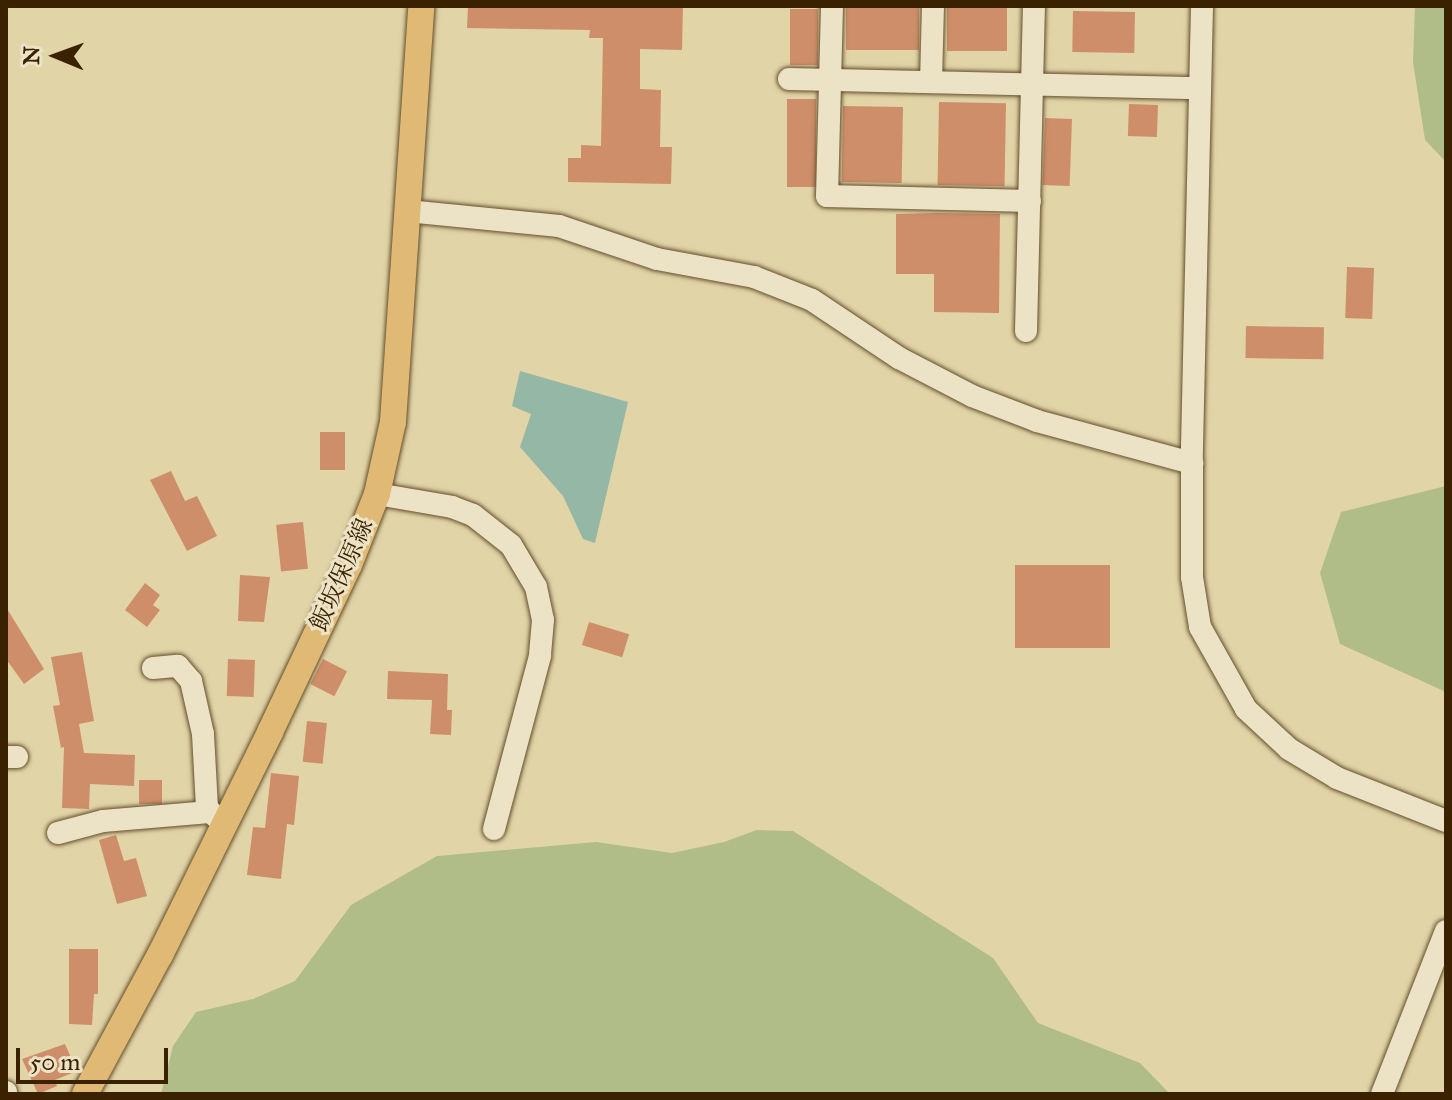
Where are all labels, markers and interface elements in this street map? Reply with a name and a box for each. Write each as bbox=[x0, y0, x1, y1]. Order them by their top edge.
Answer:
north arrow bbox=[16, 16, 96, 96]
text: N bbox=[18, 46, 45, 65]
street label: 飯坂保原線 bbox=[304, 514, 380, 636]
scale bar bbox=[20, 1032, 172, 1082]
text: 50 m bbox=[30, 1047, 80, 1077]

